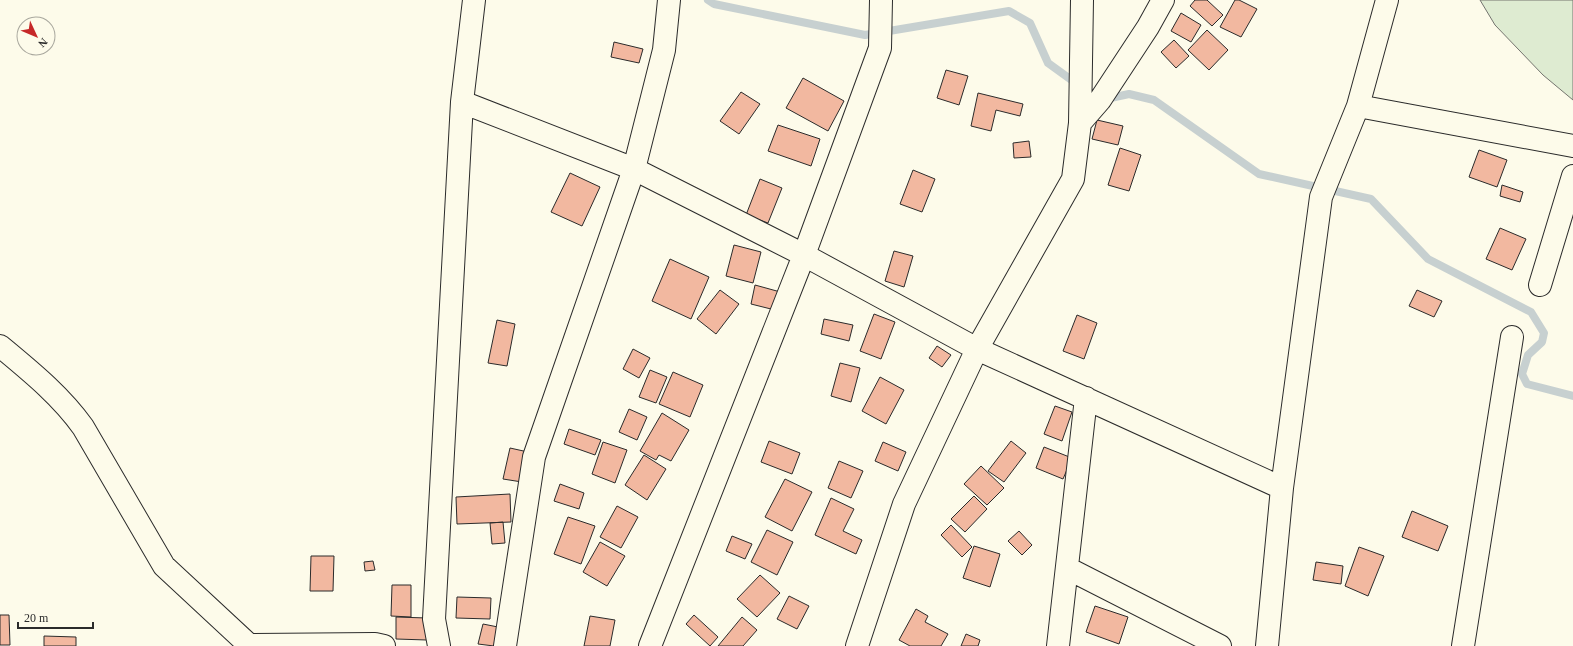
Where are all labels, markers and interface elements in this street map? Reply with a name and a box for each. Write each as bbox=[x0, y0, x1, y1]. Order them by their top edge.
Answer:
north arrow bbox=[16, 16, 56, 56]
text: N bbox=[36, 36, 50, 50]
scale bar bbox=[18, 604, 93, 630]
text: 20 m bbox=[24, 611, 49, 625]

